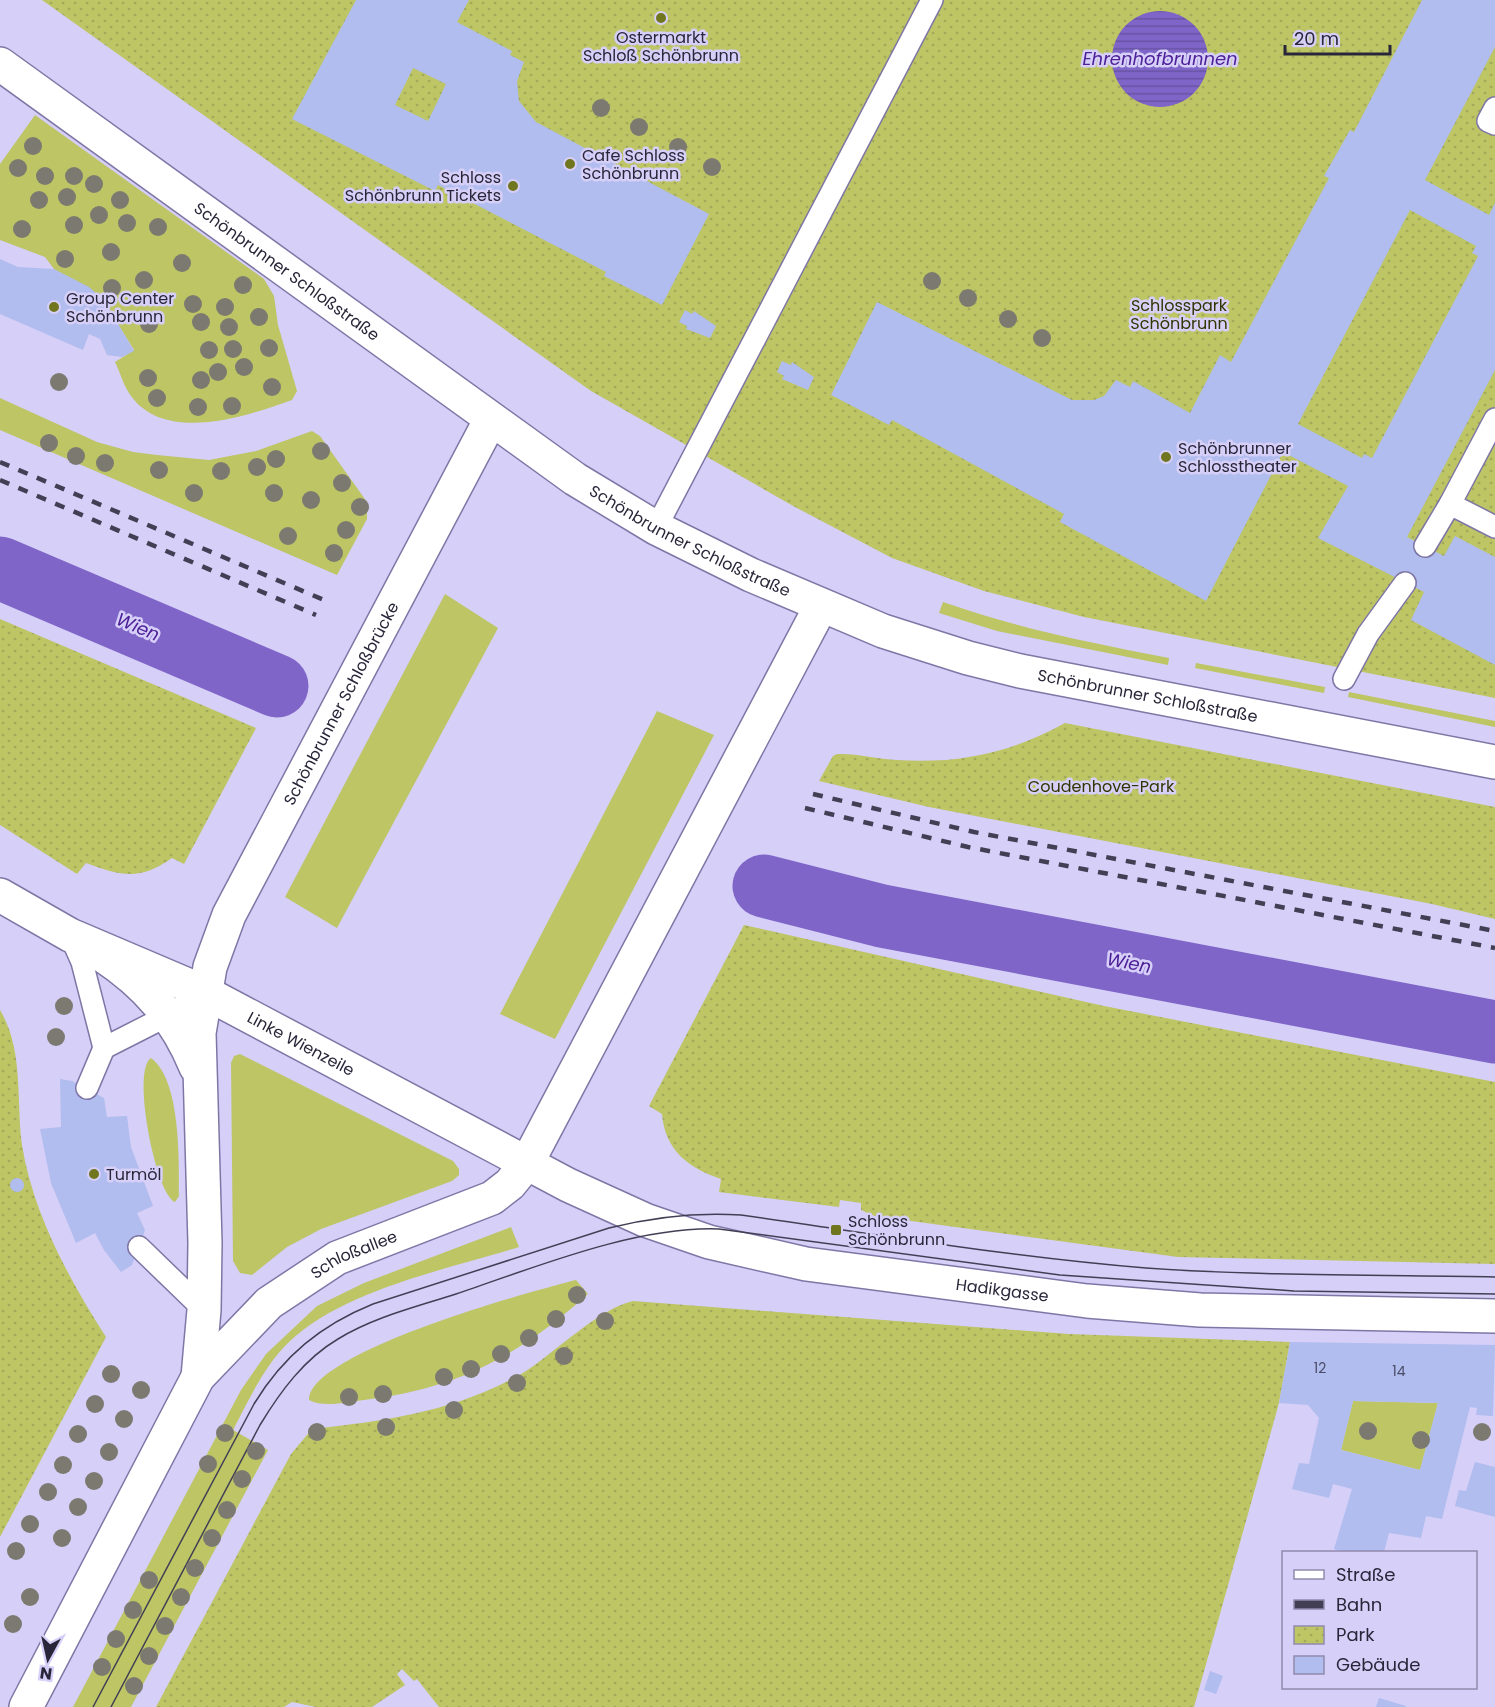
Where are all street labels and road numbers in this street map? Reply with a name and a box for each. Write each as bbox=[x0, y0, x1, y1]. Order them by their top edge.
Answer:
street label: Schönbrunner Schloßstraße bbox=[189, 197, 384, 346]
street label: Schönbrunner Schloßstraße bbox=[585, 479, 794, 603]
street label: Schönbrunner Schloßbrücke bbox=[278, 598, 404, 809]
street label: Schönbrunner Schloßstraße bbox=[1036, 664, 1260, 728]
street label: Linke Wienzeile bbox=[243, 1006, 358, 1082]
street label: Schloßallee bbox=[306, 1225, 400, 1284]
street label: Hadikgasse bbox=[955, 1273, 1050, 1308]

